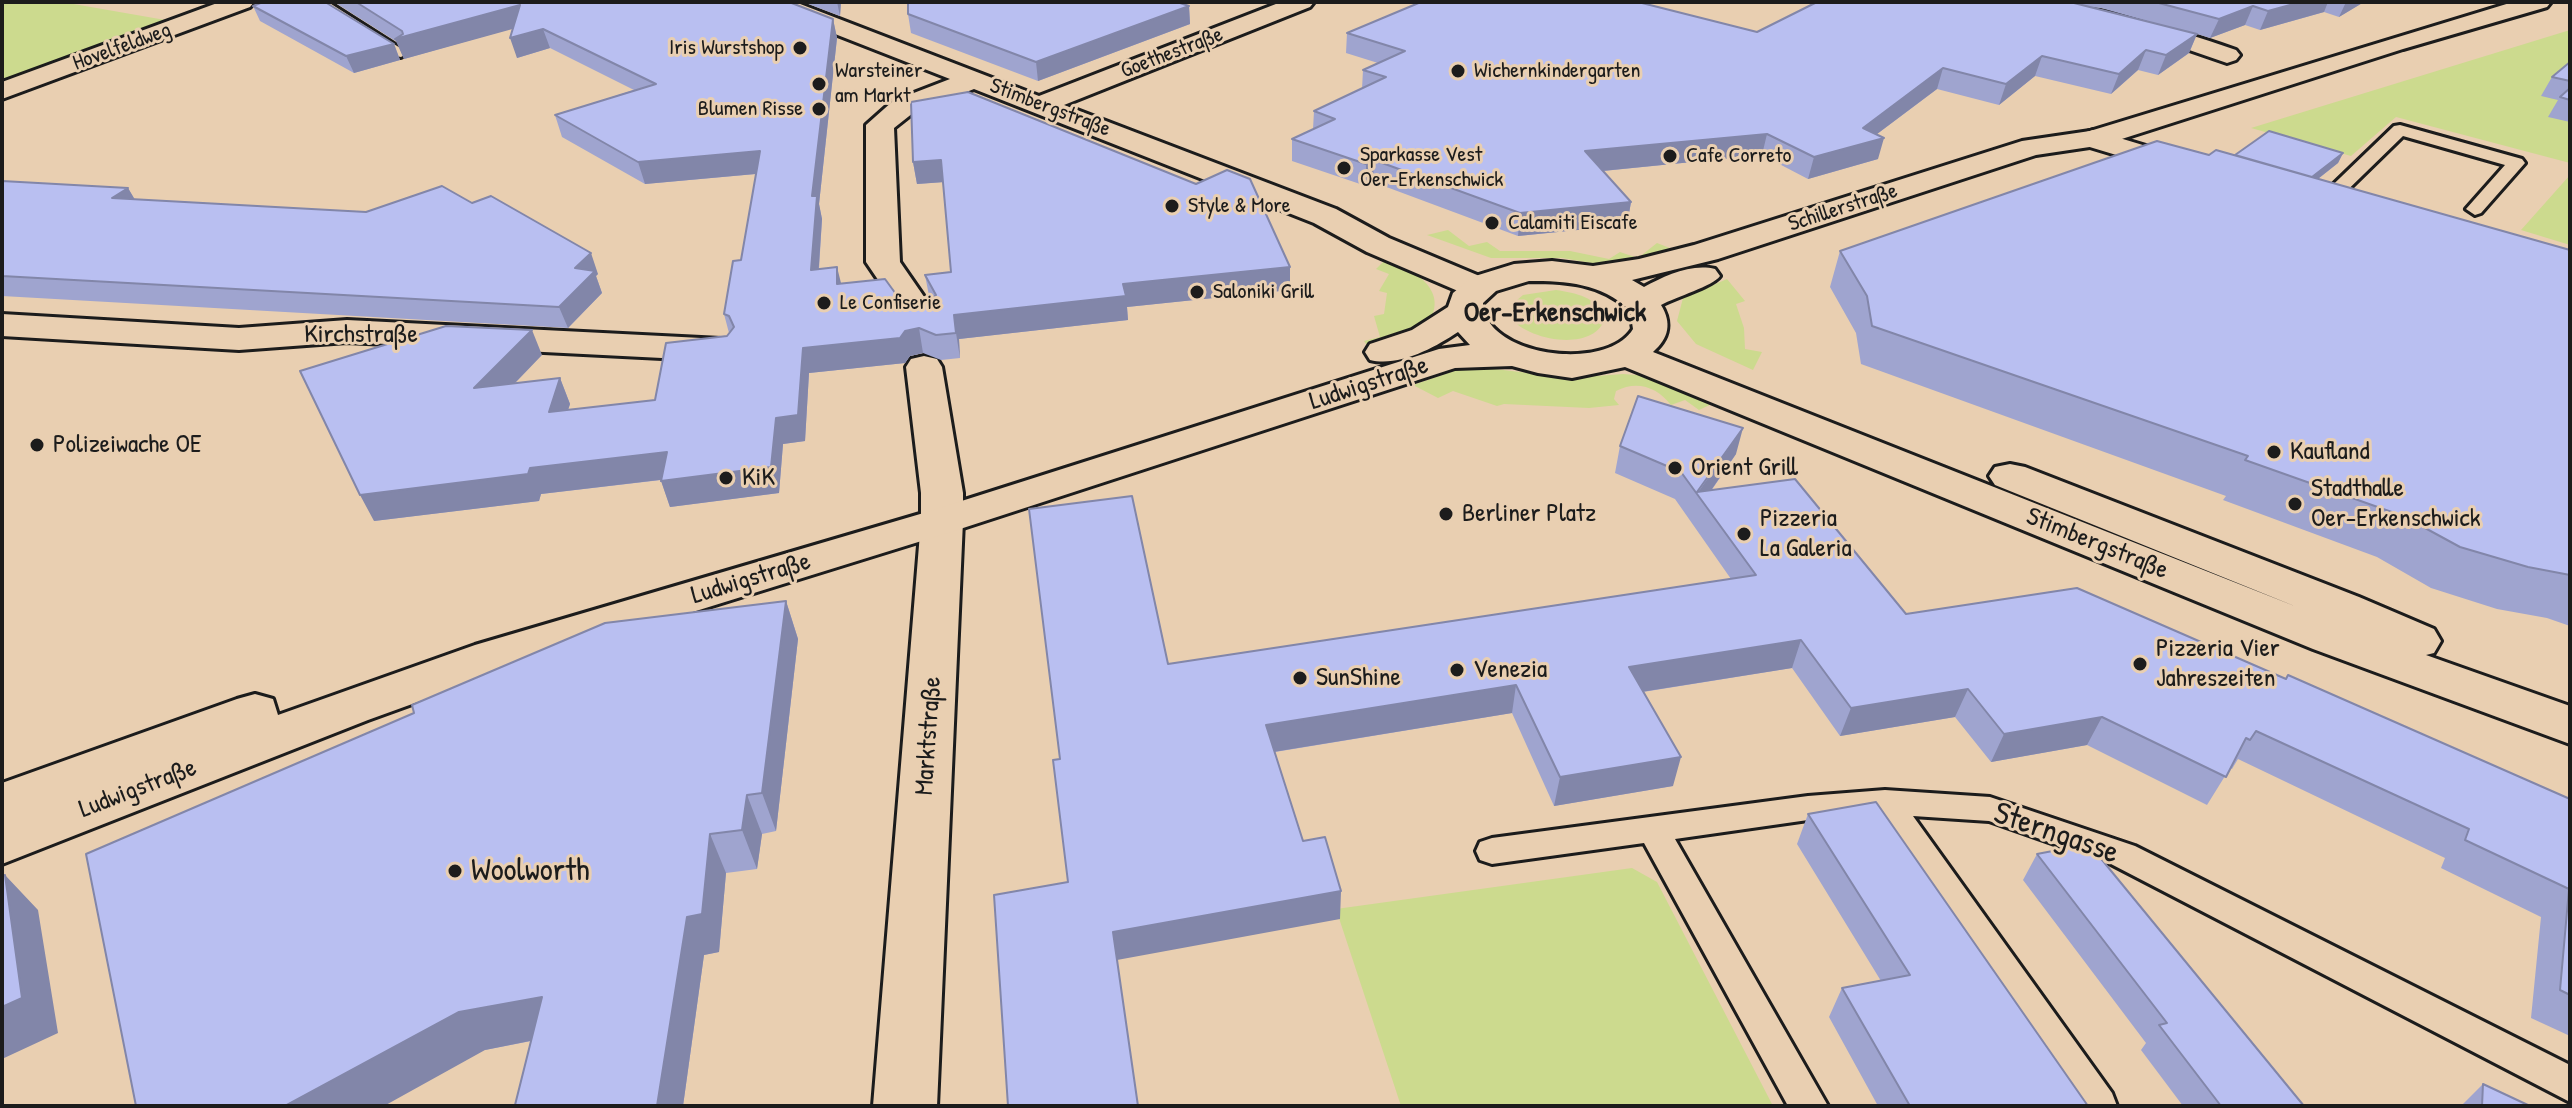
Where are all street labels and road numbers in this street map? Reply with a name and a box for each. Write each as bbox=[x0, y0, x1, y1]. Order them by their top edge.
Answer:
street label: Hovelfeldweg bbox=[69, 17, 175, 77]
street label: Goethestraße bbox=[1117, 21, 1227, 85]
street label: Stimbergstraße bbox=[986, 73, 1114, 143]
street label: Schillerstraße bbox=[1785, 178, 1901, 238]
street label: Kirchstraße bbox=[304, 319, 418, 351]
street label: Ludwigstraße bbox=[1306, 350, 1432, 418]
street label: Stimbergstraße bbox=[2021, 501, 2173, 587]
street label: Ludwigstraße bbox=[688, 546, 814, 612]
street label: Marktstraße bbox=[909, 676, 949, 796]
street label: Ludwigstraße bbox=[75, 752, 201, 826]
street label: Sterngasse bbox=[1989, 795, 2123, 873]

